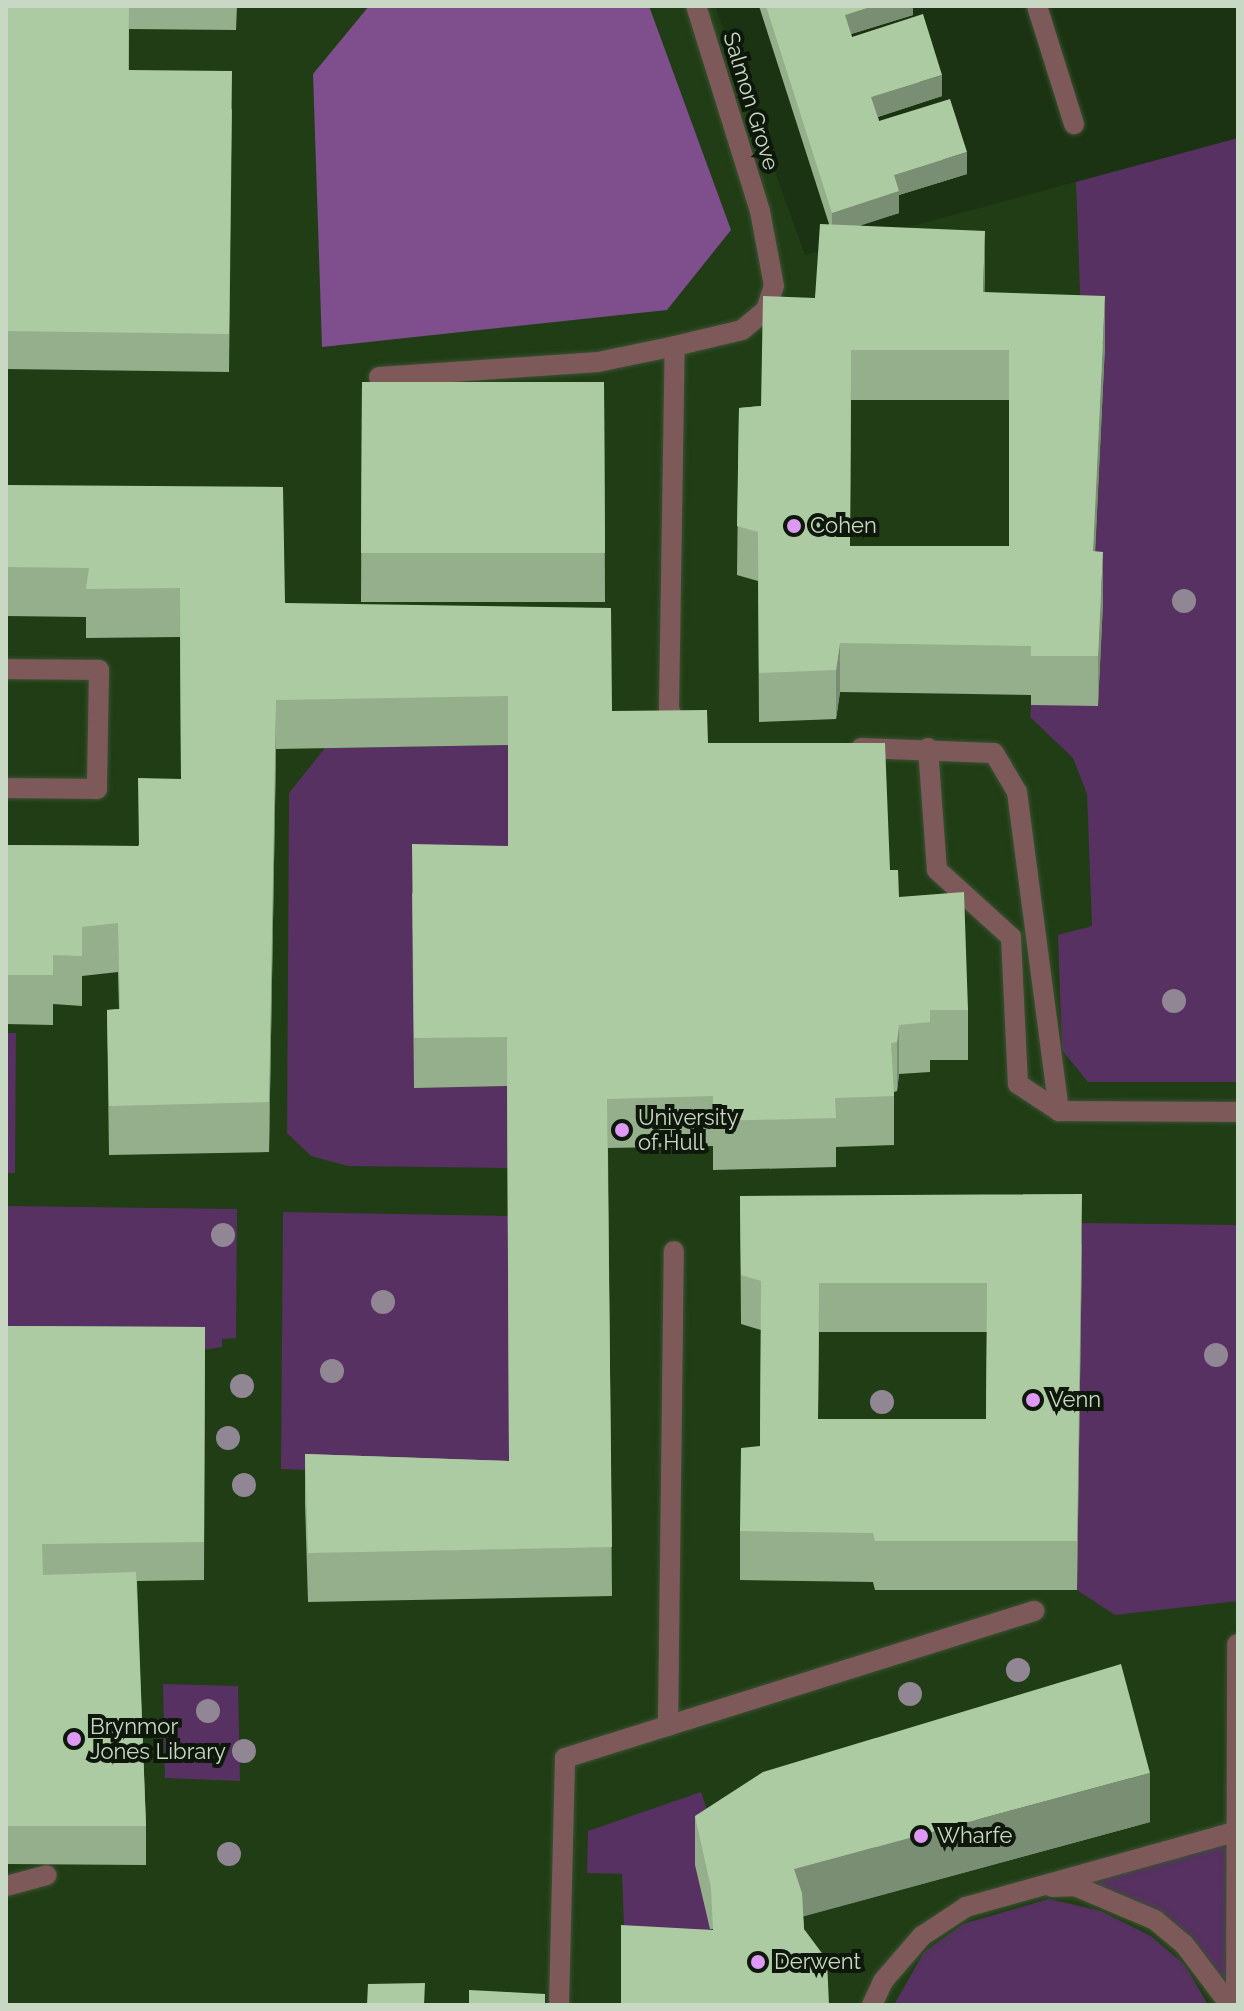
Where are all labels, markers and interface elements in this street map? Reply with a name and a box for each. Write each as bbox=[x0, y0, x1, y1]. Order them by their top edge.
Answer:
street label: Salmon Grove bbox=[717, 29, 785, 173]
place label: Cohen bbox=[810, 513, 877, 539]
marker: Cohen bbox=[785, 517, 803, 535]
place label: University of Hull bbox=[638, 1104, 739, 1156]
marker: University of Hull bbox=[613, 1121, 631, 1139]
place label: Venn bbox=[1049, 1387, 1101, 1413]
marker: Venn bbox=[1024, 1391, 1042, 1409]
place label: Brynmor Jones Library bbox=[90, 1713, 226, 1764]
marker: Brynmor Jones Library bbox=[65, 1730, 83, 1748]
place label: Wharfe bbox=[937, 1823, 1012, 1849]
marker: Wharfe bbox=[912, 1827, 930, 1845]
place label: Derwent bbox=[774, 1949, 861, 1975]
marker: Derwent bbox=[749, 1953, 767, 1971]

